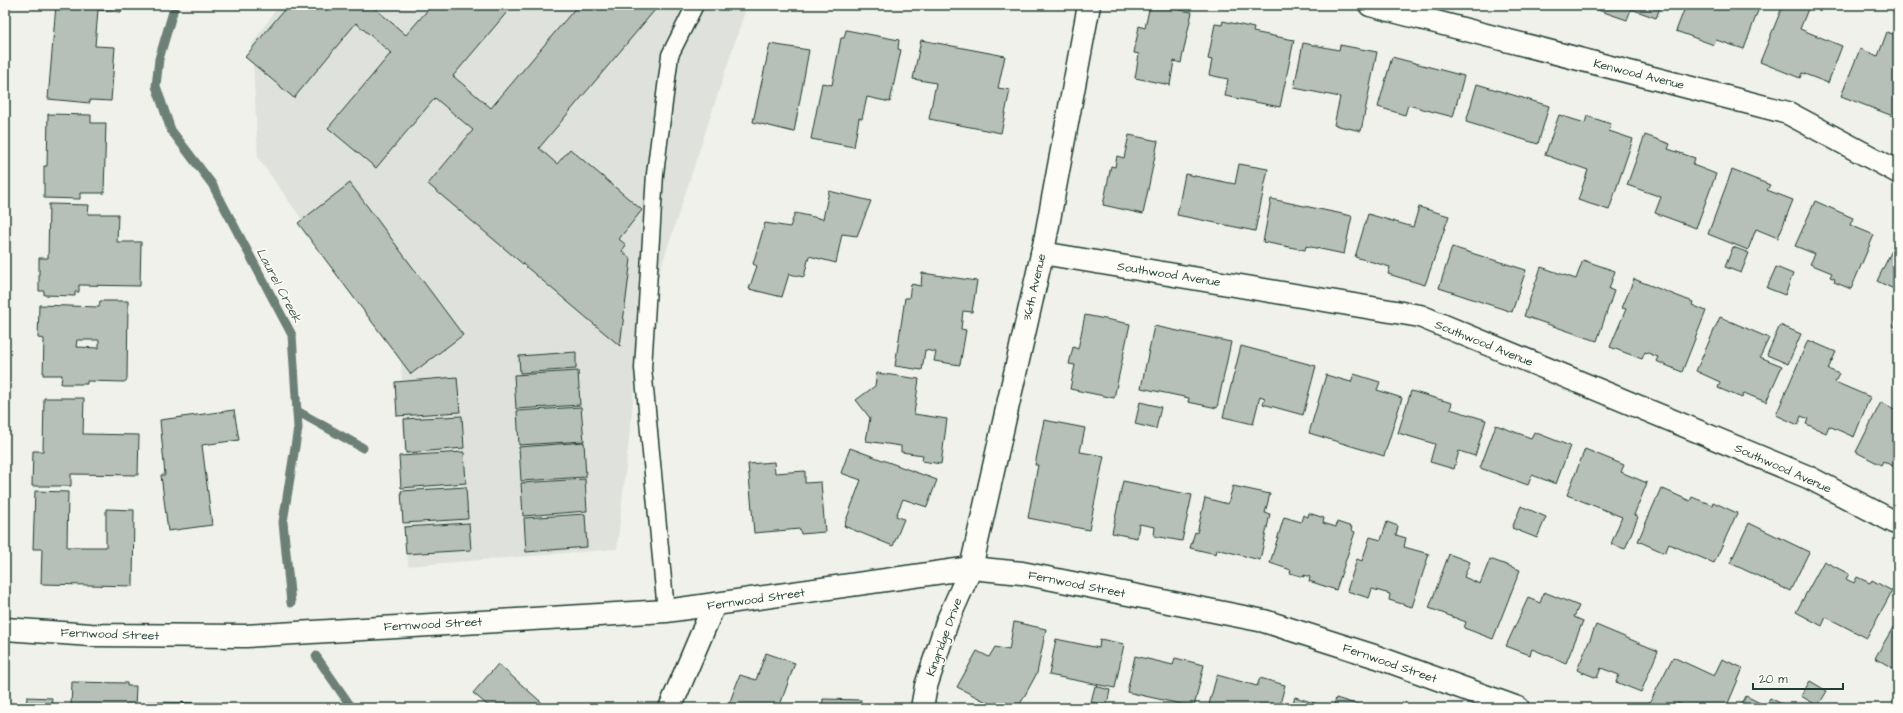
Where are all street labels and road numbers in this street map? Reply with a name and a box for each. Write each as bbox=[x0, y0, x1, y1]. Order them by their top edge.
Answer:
street label: Kenwood Avenue bbox=[1592, 55, 1687, 94]
street label: 36th Avenue bbox=[1019, 251, 1051, 322]
street label: Southwood Avenue bbox=[1116, 258, 1222, 291]
street label: Southwood Avenue bbox=[1432, 316, 1536, 371]
street label: Southwood Avenue bbox=[1732, 439, 1834, 498]
street label: Fernwood Street bbox=[1027, 567, 1127, 602]
street label: Fernwood Street bbox=[706, 584, 806, 615]
street label: Kingridge Drive bbox=[922, 595, 968, 679]
street label: Fernwood Street bbox=[383, 613, 483, 636]
street label: Fernwood Street bbox=[60, 624, 160, 645]
street label: Fernwood Street bbox=[1340, 639, 1439, 688]

